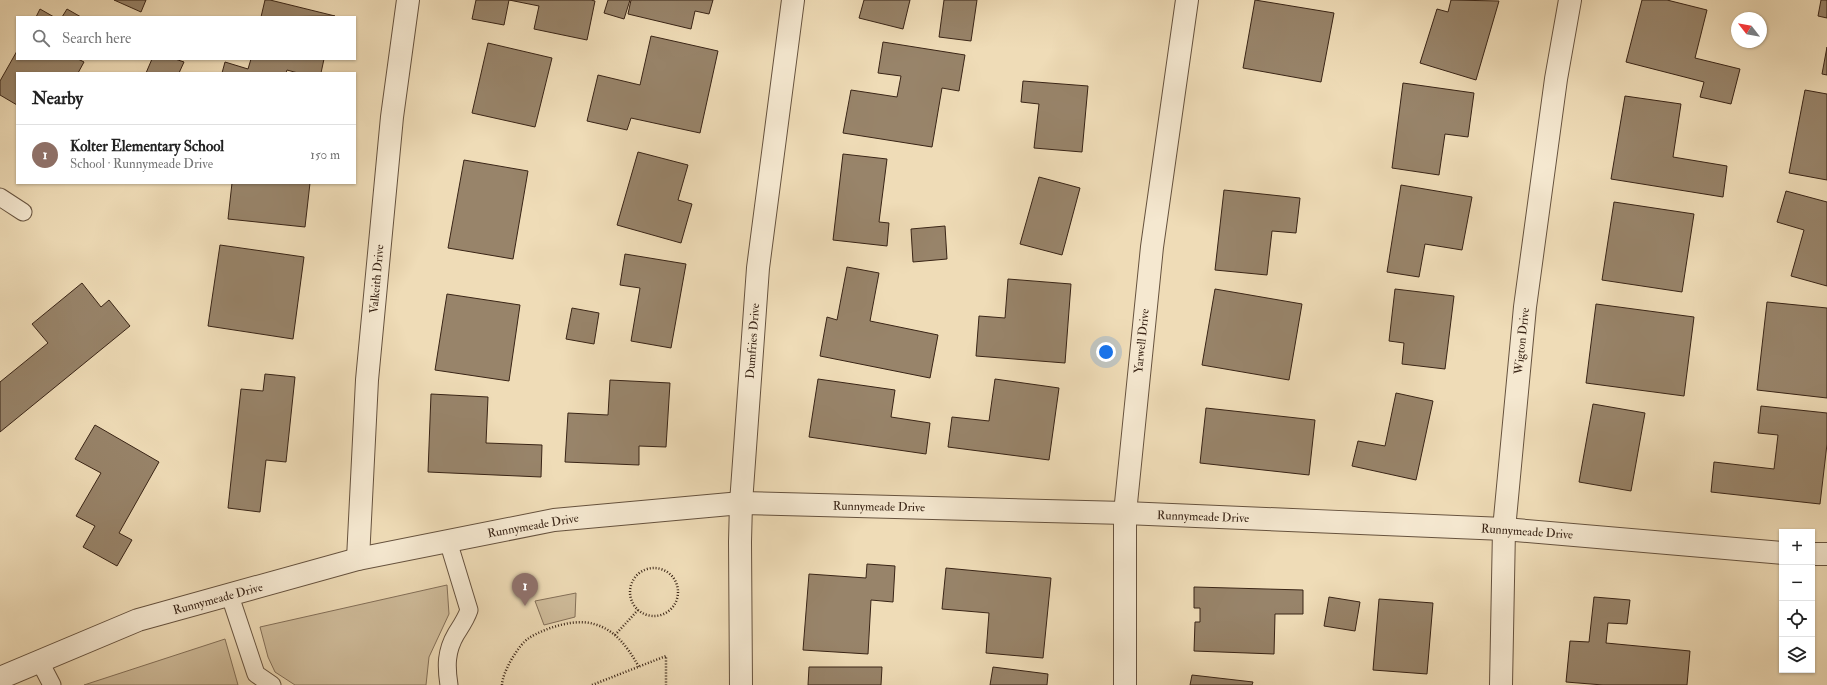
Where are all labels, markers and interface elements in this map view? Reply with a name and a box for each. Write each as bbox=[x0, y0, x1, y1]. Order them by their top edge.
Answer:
north arrow bbox=[1731, 12, 1767, 48]
search box bbox=[16, 16, 356, 60]
icon: search bbox=[30, 27, 52, 49]
text: Search here bbox=[62, 29, 131, 48]
text: Nearby bbox=[32, 88, 83, 109]
text: Kolter Elementary School bbox=[70, 137, 224, 156]
text: 1 bbox=[43, 147, 47, 163]
text: 150 m bbox=[310, 147, 340, 163]
text: School · Runnymeade Drive bbox=[70, 156, 213, 172]
street label: Valkeith Drive bbox=[367, 244, 387, 314]
street label: Dumfries Drive bbox=[743, 303, 763, 379]
street label: Wigton Drive bbox=[1511, 307, 1533, 376]
street label: Yarwell Drive bbox=[1131, 308, 1153, 374]
your location bbox=[1096, 342, 1116, 362]
street label: Runnymeade Drive bbox=[833, 499, 925, 515]
street label: Runnymeade Drive bbox=[1157, 508, 1249, 526]
street label: Runnymeade Drive bbox=[486, 511, 580, 541]
street label: Runnymeade Drive bbox=[1480, 521, 1574, 543]
map controls bbox=[1779, 529, 1815, 673]
button: + bbox=[1779, 529, 1815, 565]
button: − bbox=[1779, 565, 1815, 601]
pin: 1 bbox=[512, 573, 538, 606]
street label: Runnymeade Drive bbox=[171, 580, 265, 618]
button: locate bbox=[1779, 601, 1815, 637]
button: layers bbox=[1779, 637, 1815, 673]

